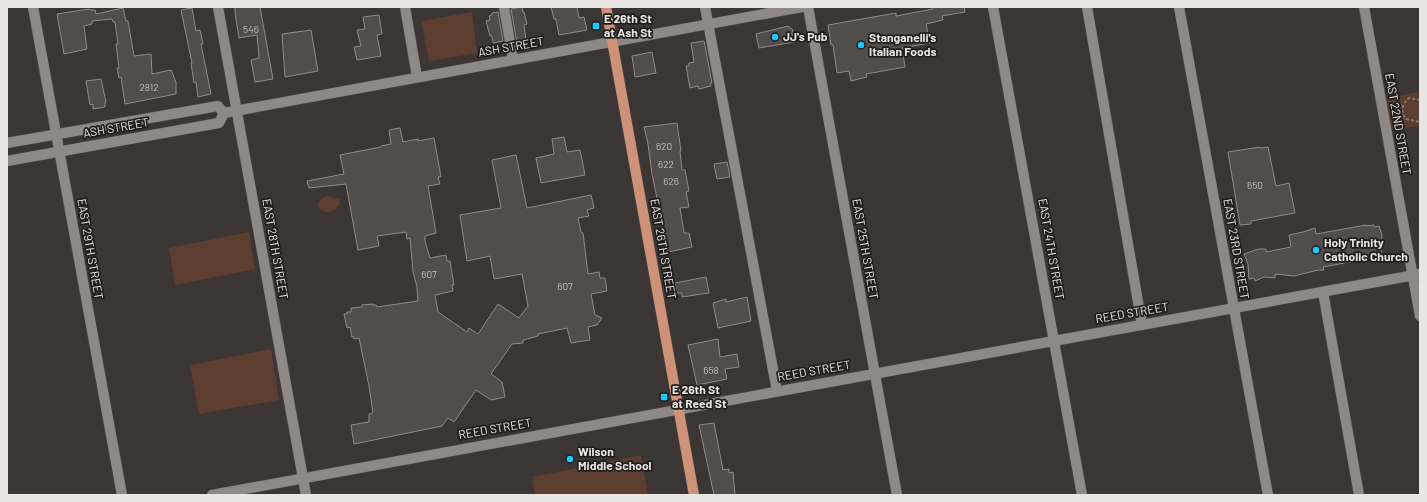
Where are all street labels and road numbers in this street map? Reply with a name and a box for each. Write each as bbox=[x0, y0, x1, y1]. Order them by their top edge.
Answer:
street label: ASH STREET bbox=[477, 33, 545, 59]
street label: EAST 22ND STREET bbox=[1383, 72, 1415, 176]
street label: ASH STREET bbox=[82, 114, 150, 140]
street label: EAST 29TH STREET bbox=[75, 197, 107, 300]
street label: EAST 28TH STREET bbox=[260, 197, 292, 300]
street label: EAST 26TH STREET bbox=[648, 197, 680, 300]
street label: EAST 25TH STREET bbox=[850, 197, 882, 300]
street label: EAST 24TH STREET bbox=[1036, 197, 1068, 301]
street label: EAST 23RD STREET bbox=[1221, 197, 1253, 300]
street label: REED STREET bbox=[1094, 299, 1170, 325]
street label: REED STREET bbox=[776, 357, 852, 383]
street label: REED STREET bbox=[457, 415, 533, 441]

